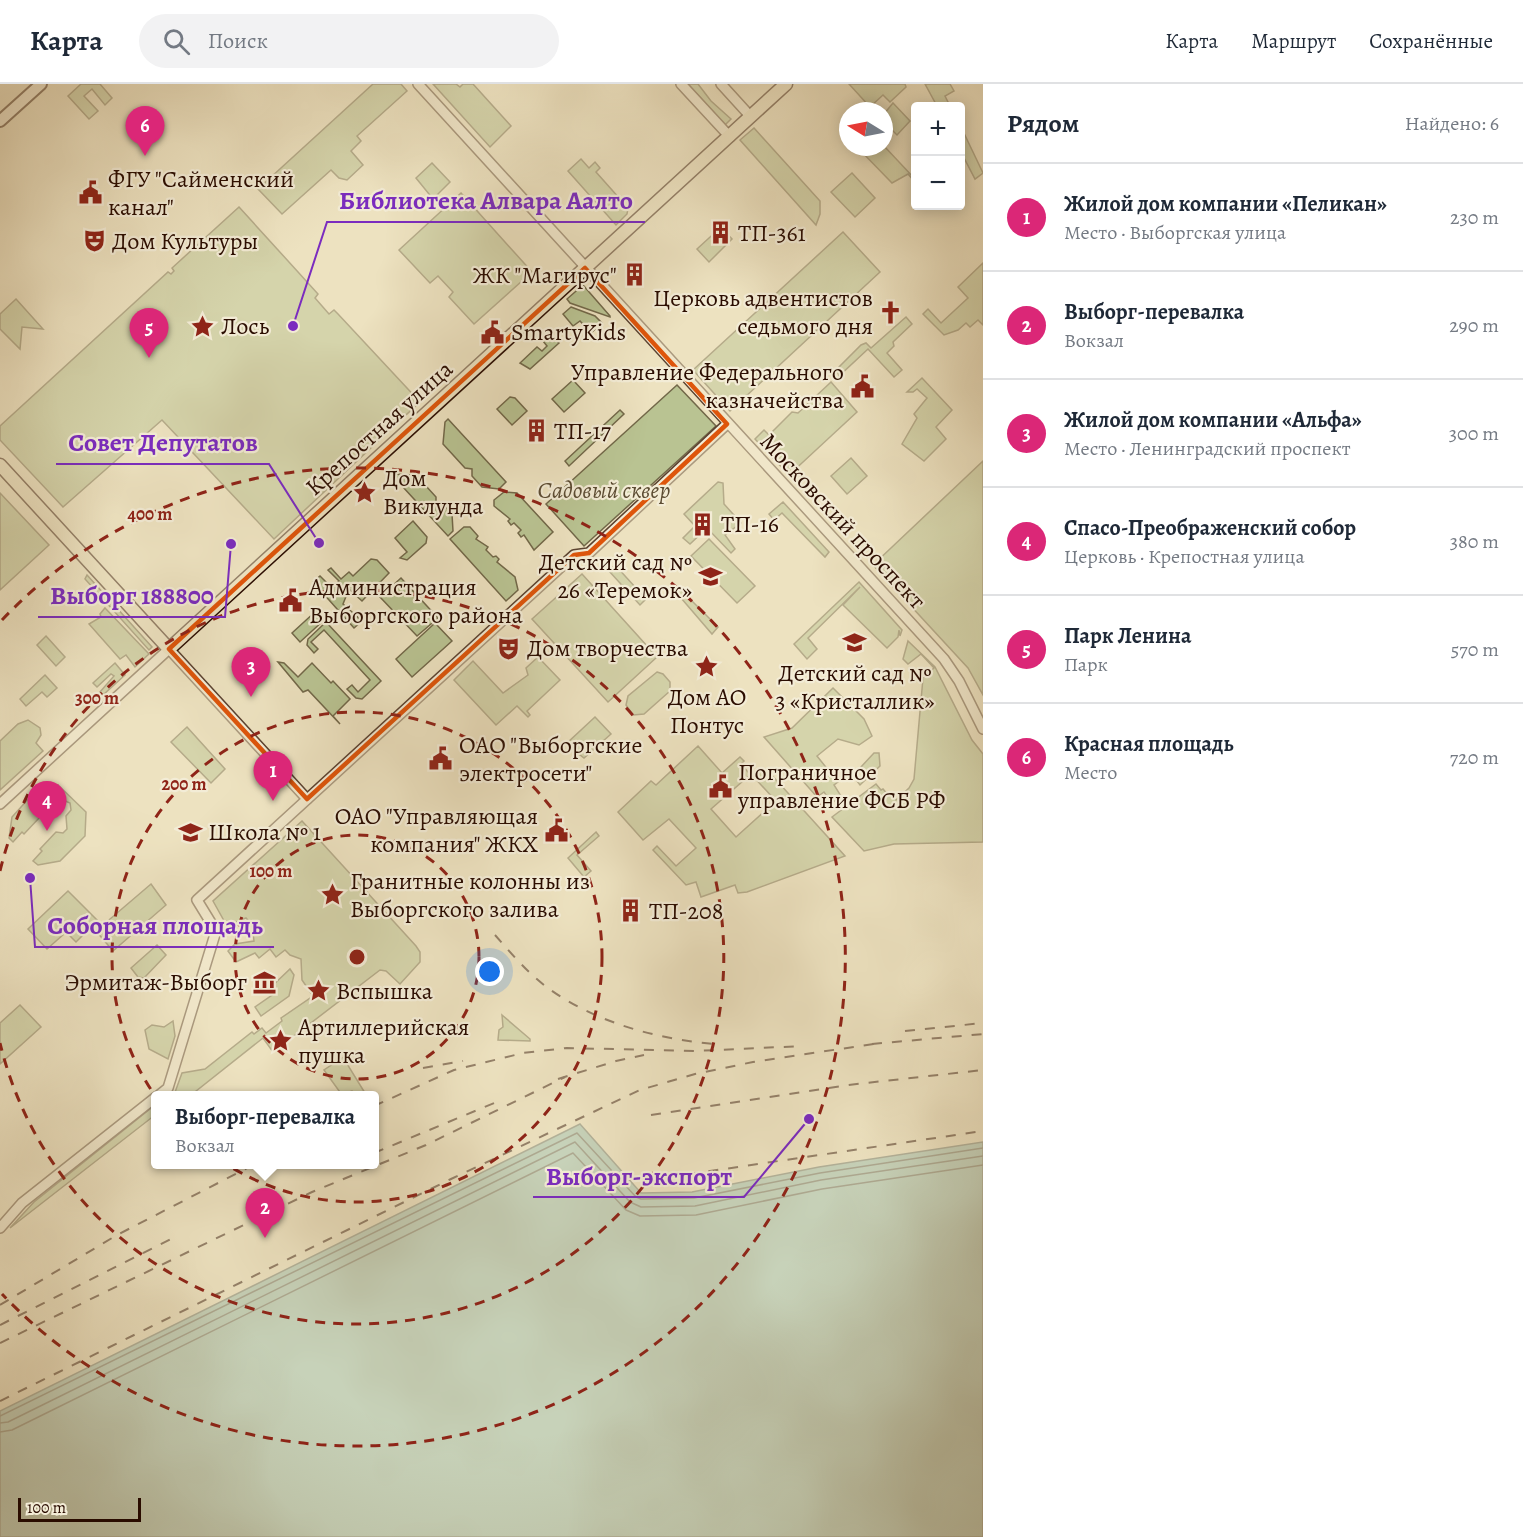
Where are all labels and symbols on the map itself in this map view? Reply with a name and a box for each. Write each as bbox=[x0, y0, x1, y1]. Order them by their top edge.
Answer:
north arrow bbox=[839, 102, 893, 156]
pin: 6 bbox=[126, 106, 164, 156]
place label: ФГУ "Сайменский канал" bbox=[108, 163, 294, 223]
callout: Библиотека Алвара Аалто bbox=[327, 178, 645, 222]
public building icon: ФГУ "Сайменский канал" bbox=[77, 180, 103, 206]
text: Библиотека Алвара Аалто bbox=[339, 183, 633, 218]
place label: ТП-361 bbox=[738, 217, 806, 249]
building icon: ТП-361 bbox=[707, 220, 733, 246]
place label: Дом Культуры bbox=[112, 225, 258, 257]
theatre icon: Дом Культуры bbox=[81, 228, 107, 254]
place label: ЖК "Магирус" bbox=[473, 259, 617, 291]
building icon: ЖК "Магирус" bbox=[622, 262, 648, 288]
place label: Церковь адвентистов седьмого дня bbox=[653, 282, 873, 342]
church icon: Церковь адвентистов седьмого дня bbox=[878, 299, 904, 325]
pin: 5 bbox=[130, 308, 168, 358]
place label: Лось bbox=[221, 310, 270, 342]
place icon: Лось bbox=[190, 313, 216, 339]
place label: SmartyKids bbox=[511, 316, 626, 348]
public building icon: SmartyKids bbox=[480, 319, 506, 345]
street label: Крепостная улица bbox=[298, 353, 460, 503]
place label: Управление Федерального казначейства bbox=[571, 356, 844, 416]
public building icon: Управление Федерального казначейства bbox=[849, 373, 875, 399]
place label: ТП-17 bbox=[554, 415, 612, 447]
building icon: ТП-17 bbox=[523, 418, 549, 444]
callout: Совет Депутатов bbox=[56, 420, 269, 464]
text: Совет Депутатов bbox=[68, 425, 258, 460]
street label: Московский проспект bbox=[753, 426, 933, 616]
place label: Дом Виклунда bbox=[383, 462, 483, 522]
park label: Садовый сквер bbox=[538, 474, 670, 506]
place icon: Дом Виклунда bbox=[352, 479, 378, 505]
text: 400 m bbox=[128, 502, 172, 526]
place label: ТП-16 bbox=[721, 508, 779, 540]
building icon: ТП-16 bbox=[690, 511, 716, 537]
place label: Детский сад № 26 «Теремок» bbox=[539, 546, 692, 606]
school or university icon: Детский сад № 26 «Теремок» bbox=[697, 563, 723, 589]
place label: Администрация Выборгского района bbox=[308, 571, 523, 631]
callout: Выборг 188800 bbox=[38, 573, 225, 617]
text: Выборг 188800 bbox=[50, 578, 214, 613]
public building icon: Администрация Выборгского района bbox=[278, 588, 304, 614]
school or university icon: Детский сад № 3 «Кристаллик» bbox=[842, 630, 868, 656]
place label: Дом творчества bbox=[527, 632, 688, 664]
theatre icon: Дом творчества bbox=[496, 635, 522, 661]
pin: 3 bbox=[232, 648, 270, 697]
place icon: Дом АО Понтус bbox=[694, 654, 720, 680]
place label: Детский сад № 3 «Кристаллик» bbox=[775, 657, 935, 717]
place label: Дом АО Понтус bbox=[668, 681, 746, 741]
text: 300 m bbox=[75, 686, 119, 710]
place label: ОАО "Выборгские электросети" bbox=[459, 729, 643, 789]
public building icon: ОАО "Выборгские электросети" bbox=[428, 746, 454, 772]
pin: 1 bbox=[254, 752, 292, 801]
place label: Пограничное управление ФСБ РФ bbox=[737, 756, 945, 816]
text: 200 m bbox=[161, 772, 207, 796]
public building icon: Пограничное управление ФСБ РФ bbox=[707, 773, 733, 799]
pin: 4 bbox=[28, 782, 66, 831]
place label: ОАО "Управляющая компания" ЖКХ bbox=[335, 800, 538, 860]
place label: Школа № 1 bbox=[208, 816, 321, 848]
public building icon: ОАО "Управляющая компания" ЖКХ bbox=[543, 817, 569, 843]
school or university icon: Школа № 1 bbox=[177, 819, 203, 845]
text: 100 m bbox=[250, 859, 292, 883]
place label: Гранитные колонны из Выборгского залива bbox=[350, 865, 590, 925]
place icon: Гранитные колонны из Выборгского залива bbox=[319, 882, 345, 908]
place label: ТП-208 bbox=[649, 895, 723, 927]
building icon: ТП-208 bbox=[618, 898, 644, 924]
callout: Соборная площадь bbox=[35, 903, 274, 947]
text: Соборная площадь bbox=[47, 908, 263, 943]
centre of rings bbox=[347, 947, 367, 967]
your location bbox=[475, 957, 504, 986]
place label: Эрмитаж-Выборг bbox=[65, 966, 247, 998]
museum icon: Эрмитаж-Выборг bbox=[252, 969, 278, 995]
place label: Вспышка bbox=[336, 975, 433, 1007]
place icon: Вспышка bbox=[305, 978, 331, 1004]
place label: Артиллерийская пушка bbox=[297, 1011, 469, 1071]
place icon: Артиллерийская пушка bbox=[267, 1028, 293, 1054]
callout: Выборг-экспорт bbox=[533, 1153, 744, 1197]
text: Выборг-экспорт bbox=[546, 1159, 732, 1194]
pin: 2 bbox=[246, 1188, 284, 1238]
scale bar bbox=[18, 1495, 141, 1522]

